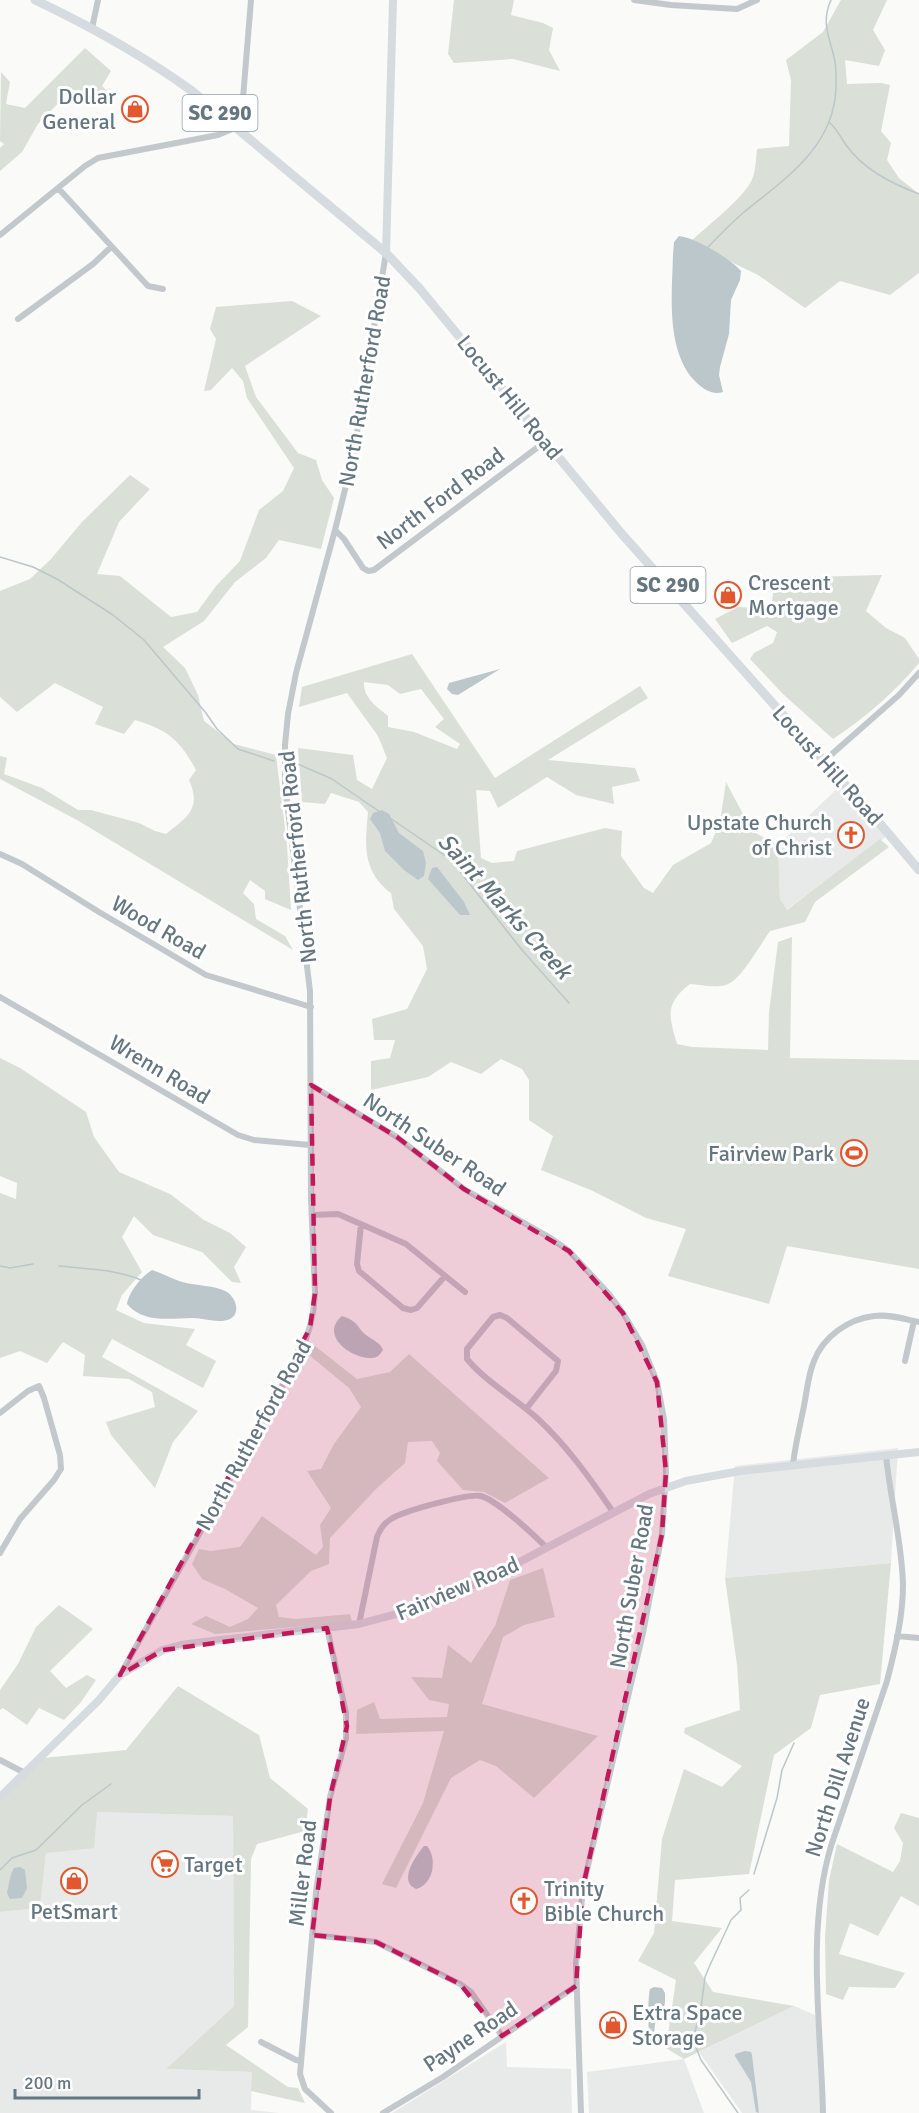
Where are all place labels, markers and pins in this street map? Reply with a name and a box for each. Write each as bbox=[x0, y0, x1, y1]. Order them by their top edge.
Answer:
place label: Dollar General bbox=[42, 83, 116, 135]
shop icon: Dollar General bbox=[120, 94, 150, 124]
place label: Crescent Mortgage bbox=[748, 569, 839, 621]
shop icon: Crescent Mortgage bbox=[713, 580, 743, 610]
place label: Upstate Church of Christ bbox=[687, 809, 832, 861]
church icon: Upstate Church of Christ bbox=[836, 820, 866, 850]
sports icon: Fairview Park bbox=[839, 1138, 869, 1168]
place label: Fairview Park bbox=[708, 1140, 834, 1167]
supermarket icon: Target bbox=[150, 1849, 180, 1879]
place label: Target bbox=[184, 1851, 243, 1878]
shop icon: PetSmart bbox=[59, 1866, 89, 1896]
place label: Trinity Bible Church bbox=[544, 1875, 664, 1927]
church icon: Trinity Bible Church bbox=[509, 1886, 539, 1916]
place label: PetSmart bbox=[30, 1898, 118, 1925]
place label: Extra Space Storage bbox=[632, 1999, 742, 2051]
shop icon: Extra Space Storage bbox=[598, 2010, 628, 2040]

